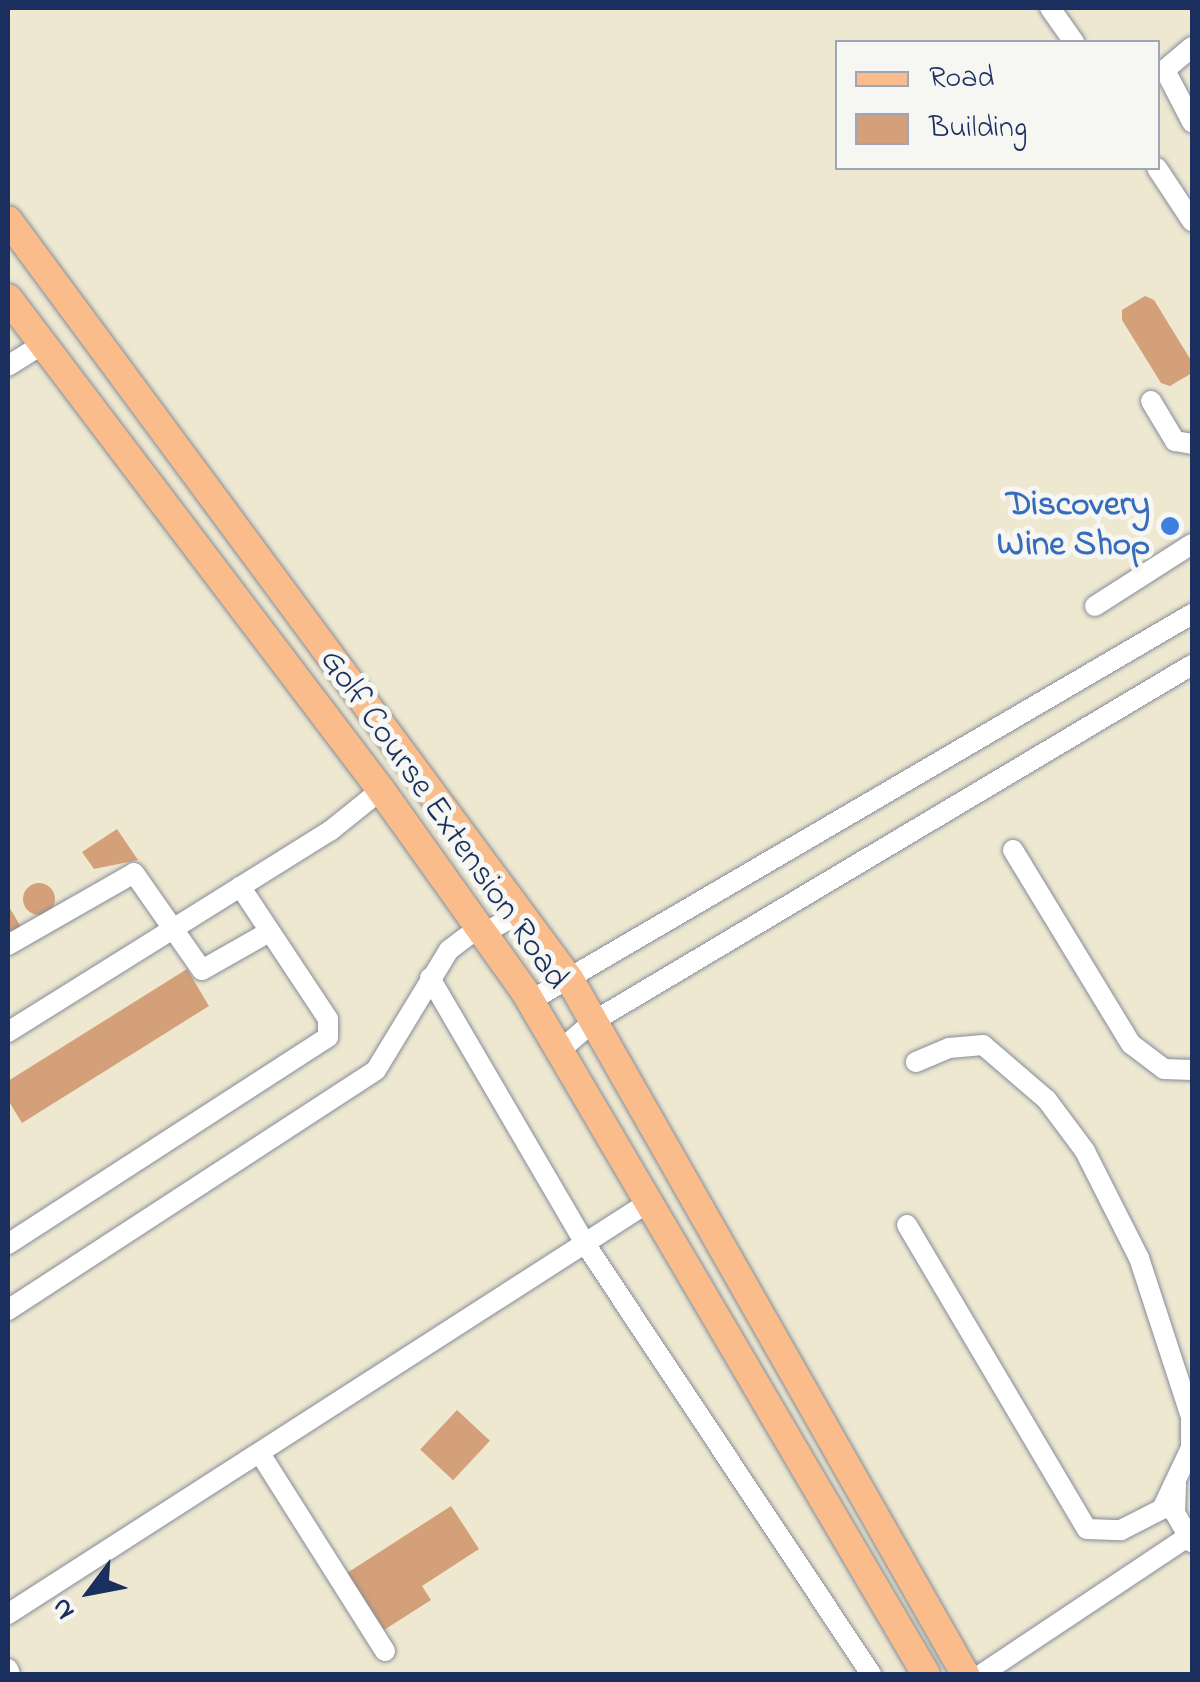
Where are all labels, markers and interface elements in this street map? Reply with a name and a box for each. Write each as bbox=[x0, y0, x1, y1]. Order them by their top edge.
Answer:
legend bbox=[835, 40, 1160, 170]
text: Road bbox=[929, 57, 994, 101]
text: Building bbox=[929, 107, 1027, 151]
place label: Discovery Wine Shop bbox=[997, 485, 1150, 567]
marker: Discovery Wine Shop bbox=[1159, 515, 1181, 537]
street label: Golf Course Extension Road bbox=[309, 641, 577, 999]
north arrow bbox=[40, 1542, 140, 1642]
text: N bbox=[42, 1589, 87, 1627]

